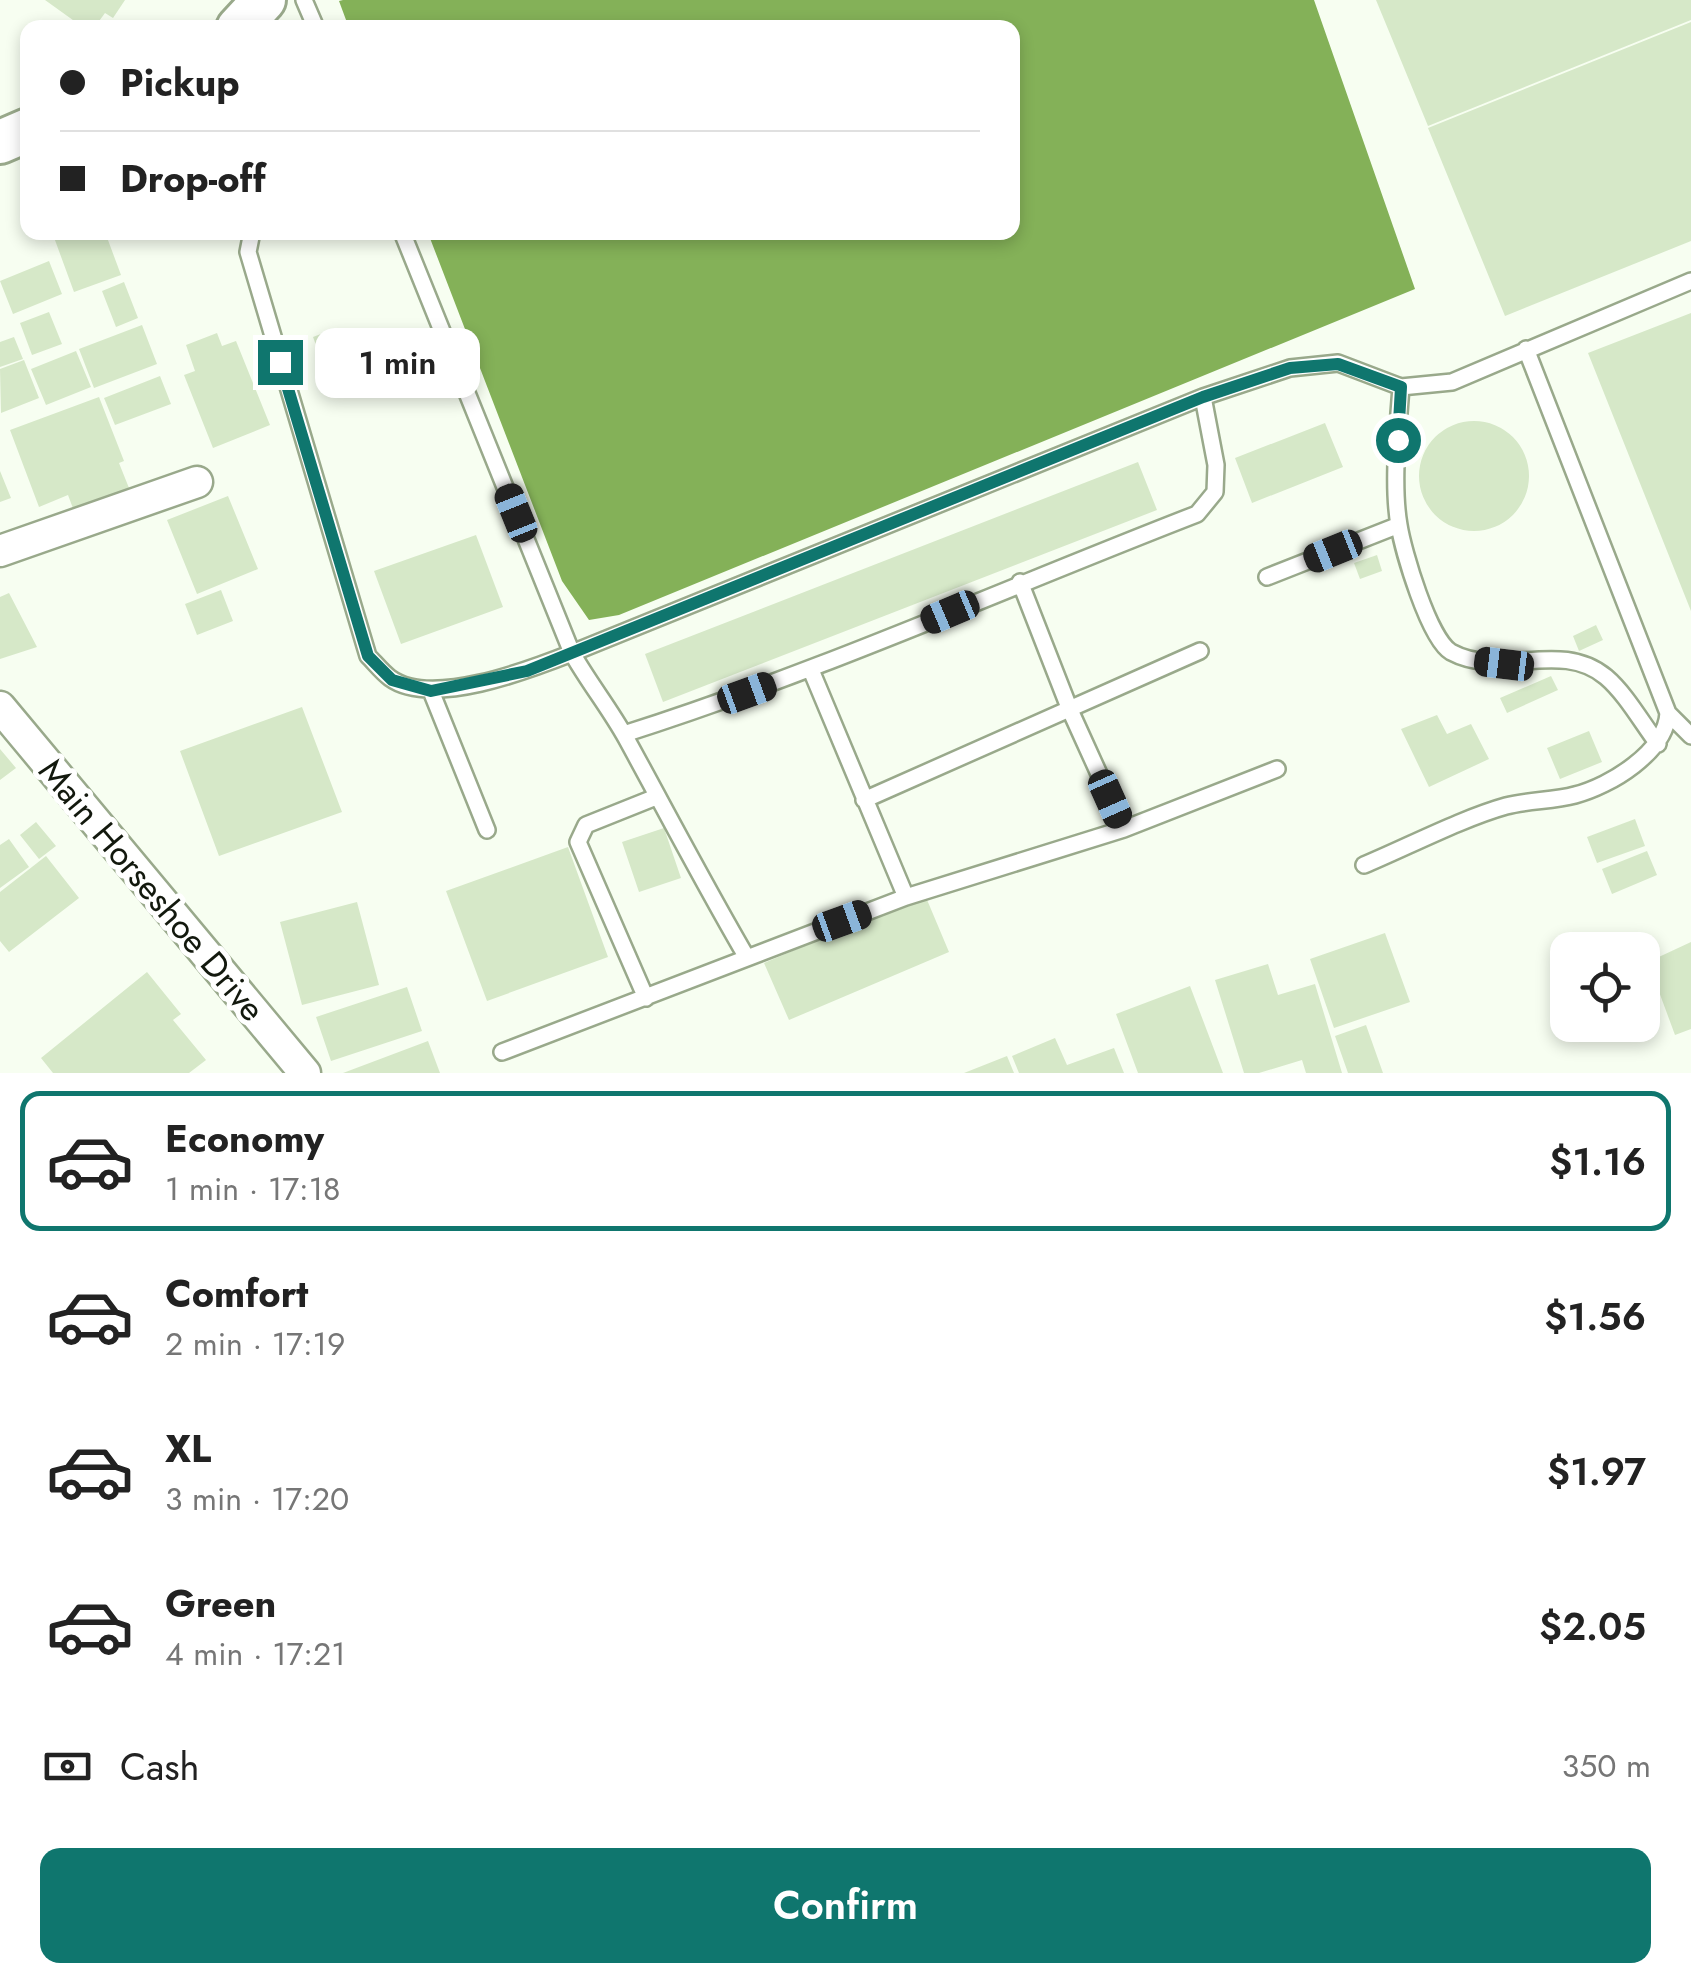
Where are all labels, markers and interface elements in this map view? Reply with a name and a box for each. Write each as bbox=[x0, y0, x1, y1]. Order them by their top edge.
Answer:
text: Pickup bbox=[120, 55, 240, 110]
text: Drop-off bbox=[120, 151, 266, 206]
callout: 1 min bbox=[315, 327, 480, 397]
route end bbox=[258, 340, 303, 385]
text: 1 min bbox=[359, 340, 436, 386]
route start bbox=[1376, 418, 1421, 463]
car bbox=[491, 480, 541, 546]
car bbox=[1300, 526, 1366, 576]
car bbox=[917, 586, 983, 638]
car bbox=[1472, 645, 1536, 683]
car bbox=[714, 669, 780, 717]
street label: Main Horseshoe Drive bbox=[27, 748, 277, 1032]
car bbox=[1084, 765, 1136, 833]
car bbox=[809, 897, 875, 945]
map controls bbox=[1550, 932, 1660, 1042]
button: locate bbox=[1550, 932, 1660, 1042]
text: Economy bbox=[165, 1111, 324, 1166]
icon: car bbox=[45, 1116, 135, 1206]
text: $1.16 bbox=[1549, 1134, 1646, 1189]
text: 1 min · 17:18 bbox=[165, 1166, 341, 1212]
text: Comfort bbox=[165, 1266, 308, 1321]
icon: car bbox=[45, 1271, 135, 1361]
text: $1.56 bbox=[1544, 1289, 1646, 1344]
text: 2 min · 17:19 bbox=[165, 1321, 345, 1367]
text: XL bbox=[165, 1421, 211, 1476]
icon: car bbox=[45, 1426, 135, 1516]
text: $1.97 bbox=[1547, 1444, 1646, 1499]
text: 3 min · 17:20 bbox=[165, 1476, 349, 1522]
text: Green bbox=[165, 1576, 276, 1631]
icon: car bbox=[45, 1581, 135, 1671]
text: $2.05 bbox=[1539, 1599, 1646, 1654]
text: 4 min · 17:21 bbox=[165, 1631, 346, 1677]
icon: cash bbox=[40, 1739, 95, 1794]
text: Cash bbox=[120, 1739, 200, 1794]
text: 350 m bbox=[1562, 1743, 1651, 1789]
button: Confirm bbox=[40, 1848, 1651, 1963]

